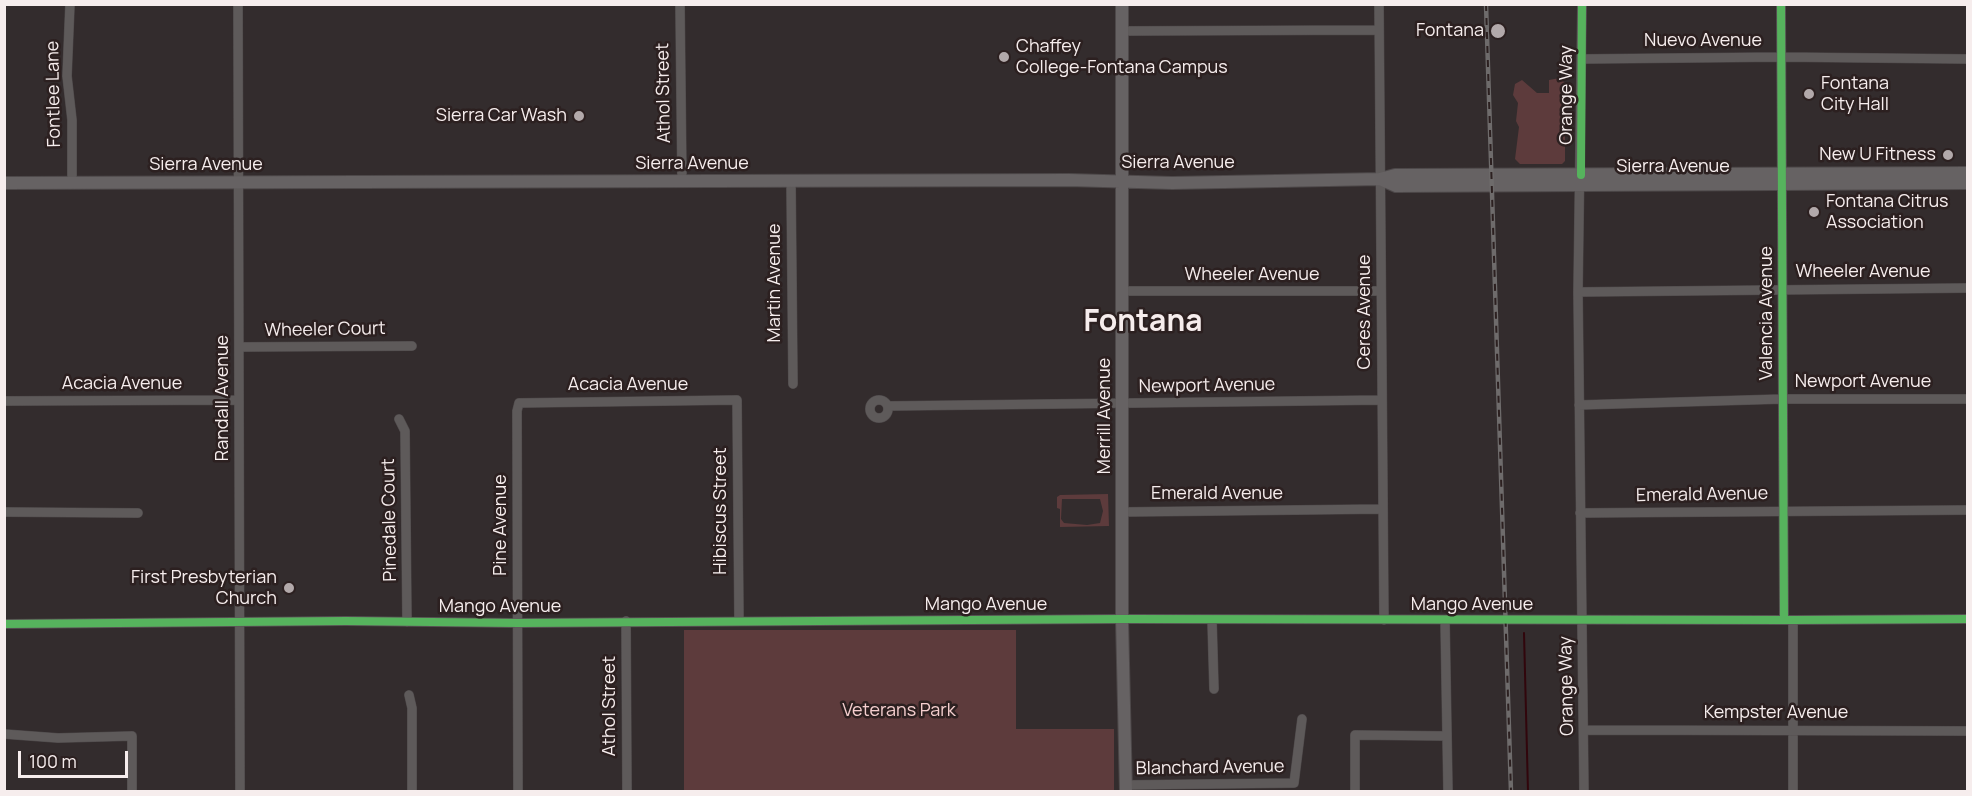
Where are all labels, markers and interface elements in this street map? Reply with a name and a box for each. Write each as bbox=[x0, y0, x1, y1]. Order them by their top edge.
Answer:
place label: Fontana bbox=[1416, 20, 1484, 42]
marker: Fontana bbox=[1489, 22, 1507, 40]
street label: Nuevo Avenue bbox=[1644, 30, 1762, 52]
place label: Chaffey College-Fontana Campus bbox=[1016, 36, 1228, 78]
street label: Fontlee Lane bbox=[42, 41, 66, 147]
street label: Athol Street bbox=[652, 43, 676, 143]
street label: Orange Way bbox=[1556, 45, 1578, 145]
marker: Chaffey College-Fontana Campus bbox=[997, 50, 1011, 64]
place label: Fontana City Hall bbox=[1821, 73, 1889, 116]
marker: Fontana City Hall bbox=[1802, 87, 1816, 101]
place label: Sierra Car Wash bbox=[436, 105, 567, 127]
marker: Sierra Car Wash bbox=[572, 109, 586, 123]
place label: New U Fitness bbox=[1819, 144, 1936, 166]
marker: New U Fitness bbox=[1941, 148, 1955, 162]
street label: Sierra Avenue bbox=[1121, 152, 1235, 174]
street label: Sierra Avenue bbox=[635, 153, 749, 175]
street label: Sierra Avenue bbox=[149, 154, 263, 176]
street label: Sierra Avenue bbox=[1616, 156, 1730, 178]
place label: Fontana Citrus Association bbox=[1826, 191, 1949, 234]
marker: Fontana Citrus Association bbox=[1807, 205, 1821, 219]
street label: Martin Avenue bbox=[764, 224, 786, 342]
street label: Valencia Avenue bbox=[1756, 246, 1778, 380]
street label: Ceres Avenue bbox=[1354, 255, 1376, 369]
street label: Wheeler Avenue bbox=[1795, 261, 1931, 283]
street label: Wheeler Avenue bbox=[1184, 264, 1320, 286]
district label: Fontana bbox=[1084, 305, 1202, 341]
street label: Wheeler Court bbox=[264, 318, 386, 342]
street label: Randall Avenue bbox=[212, 335, 234, 461]
street label: Merrill Avenue bbox=[1094, 358, 1116, 474]
street label: Newport Avenue bbox=[1795, 371, 1931, 393]
street label: Acacia Avenue bbox=[62, 373, 182, 395]
street label: Acacia Avenue bbox=[568, 374, 688, 396]
street label: Newport Avenue bbox=[1139, 374, 1275, 398]
street label: Hibiscus Street bbox=[710, 447, 732, 575]
street label: Pinedale Court bbox=[378, 458, 402, 582]
street label: Pine Avenue bbox=[490, 474, 512, 576]
street label: Emerald Avenue bbox=[1151, 483, 1283, 505]
street label: Emerald Avenue bbox=[1636, 483, 1768, 507]
place label: First Presbyterian Church bbox=[131, 567, 277, 610]
marker: First Presbyterian Church bbox=[282, 581, 296, 595]
street label: Mango Avenue bbox=[925, 594, 1047, 616]
street label: Mango Avenue bbox=[1411, 594, 1533, 616]
street label: Mango Avenue bbox=[439, 596, 561, 618]
street label: Orange Way bbox=[1555, 636, 1579, 736]
street label: Athol Street bbox=[599, 656, 621, 756]
park label: Veterans Park bbox=[842, 700, 956, 722]
street label: Kempster Avenue bbox=[1704, 702, 1848, 724]
scale bar bbox=[21, 739, 130, 777]
text: 100 m bbox=[29, 749, 77, 773]
street label: Blanchard Avenue bbox=[1135, 756, 1285, 780]

